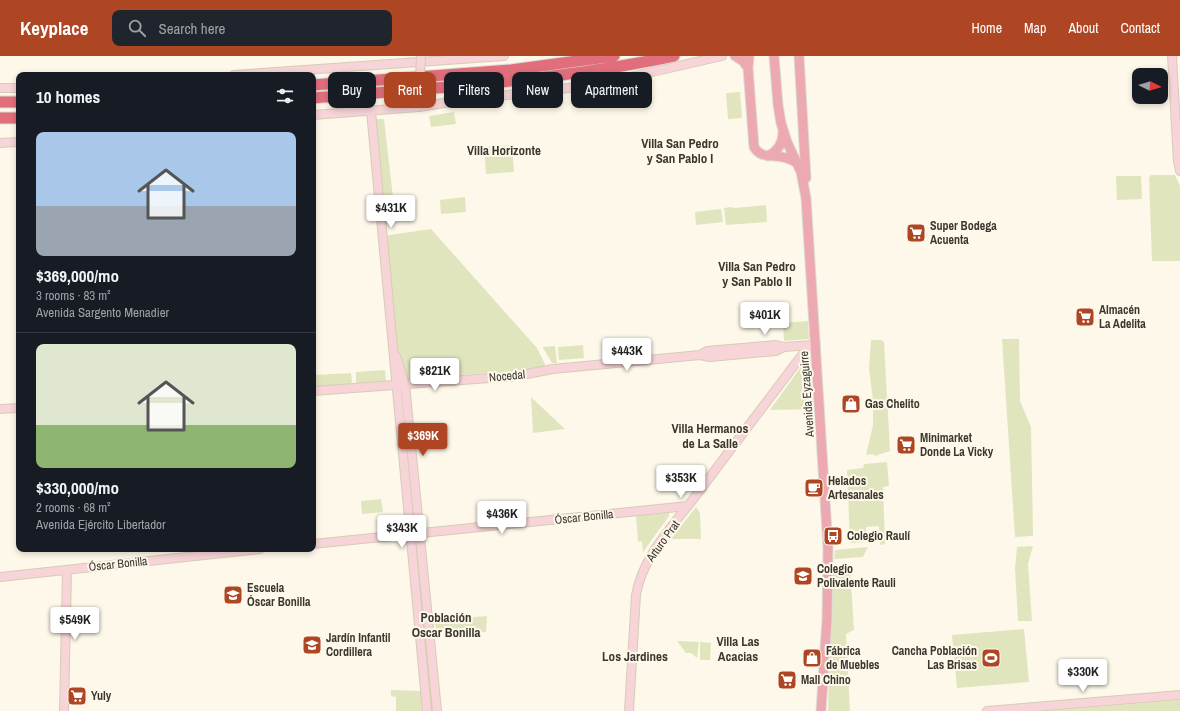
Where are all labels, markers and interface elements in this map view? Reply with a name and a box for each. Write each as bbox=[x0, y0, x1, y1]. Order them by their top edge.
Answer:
search box bbox=[112, 10, 392, 46]
text: Keyplace bbox=[20, 15, 88, 41]
icon: search bbox=[126, 17, 148, 39]
text: Search here bbox=[158, 18, 225, 39]
text: Home bbox=[971, 19, 1002, 37]
text: Map bbox=[1024, 19, 1046, 37]
text: About bbox=[1068, 19, 1098, 37]
text: Contact bbox=[1120, 19, 1160, 37]
north arrow bbox=[1132, 68, 1168, 104]
map controls bbox=[1132, 68, 1168, 104]
chip: Buy bbox=[328, 72, 376, 108]
chip: Rent bbox=[384, 72, 436, 108]
chip: Filters bbox=[444, 72, 504, 108]
chip: New bbox=[512, 72, 563, 108]
chip: Apartment bbox=[571, 72, 652, 108]
text: 10 homes bbox=[36, 85, 100, 108]
icon: filters bbox=[274, 85, 296, 107]
district label: Villa San Pedro y San Pablo I bbox=[641, 135, 719, 167]
district label: Villa Horizonte bbox=[467, 142, 541, 159]
icon: home bbox=[130, 158, 202, 230]
pin: $431K bbox=[363, 195, 419, 229]
text: $431K bbox=[375, 199, 407, 216]
place label: Super Bodega Acuenta bbox=[930, 218, 997, 248]
supermarket icon: Super Bodega Acuenta bbox=[905, 222, 927, 244]
district label: Villa San Pedro y San Pablo II bbox=[718, 258, 796, 290]
text: $369,000/mo bbox=[36, 264, 119, 287]
text: 3 rooms · 83 m² bbox=[36, 287, 111, 304]
pin: $401K bbox=[737, 302, 793, 336]
place label: Almacén La Adelita bbox=[1099, 302, 1146, 332]
text: Avenida Sargento Menadier bbox=[36, 304, 169, 321]
text: $401K bbox=[749, 306, 781, 323]
supermarket icon: Almacén La Adelita bbox=[1074, 306, 1096, 328]
pin: $443K bbox=[599, 338, 655, 372]
text: $443K bbox=[611, 342, 643, 359]
street label: Avenida Eyzaguirre bbox=[796, 350, 818, 439]
pin: $821K bbox=[407, 358, 463, 392]
text: $821K bbox=[419, 362, 451, 379]
street label: Nocedal bbox=[488, 366, 526, 386]
icon: home bbox=[130, 370, 202, 442]
shop icon: Gas Chelito bbox=[840, 393, 862, 415]
place label: Gas Chelito bbox=[865, 396, 920, 412]
district label: Villa Hermanos de La Salle bbox=[672, 420, 748, 452]
pin: $369K bbox=[395, 423, 451, 457]
text: $369K bbox=[407, 427, 439, 444]
place label: Minimarket Donde La Vicky bbox=[920, 430, 994, 460]
supermarket icon: Minimarket Donde La Vicky bbox=[895, 434, 917, 456]
pin: $353K bbox=[653, 465, 709, 499]
text: $353K bbox=[665, 469, 697, 486]
place label: Helados Artesanales bbox=[828, 473, 884, 503]
text: $330,000/mo bbox=[36, 476, 119, 499]
cafe icon: Helados Artesanales bbox=[803, 477, 825, 499]
text: 2 rooms · 68 m² bbox=[36, 499, 111, 516]
pin: $436K bbox=[474, 501, 530, 535]
text: $436K bbox=[486, 505, 518, 522]
street label: Óscar Bonilla bbox=[554, 506, 615, 528]
pin: $343K bbox=[374, 515, 430, 549]
text: Avenida Ejército Libertador bbox=[36, 516, 166, 533]
street label: Arturo Prat bbox=[642, 517, 684, 566]
text: $343K bbox=[386, 519, 418, 536]
bus stop icon: Colegio Raulí bbox=[822, 525, 844, 547]
place label: Colegio Raulí bbox=[847, 528, 911, 544]
street label: Óscar Bonilla bbox=[88, 553, 149, 575]
place label: Colegio Polivalente Rauli bbox=[817, 561, 896, 591]
school or university icon: Colegio Polivalente Rauli bbox=[792, 565, 814, 587]
place label: Escuela Óscar Bonilla bbox=[247, 580, 311, 610]
school or university icon: Escuela Óscar Bonilla bbox=[222, 584, 244, 606]
pin: $549K bbox=[47, 607, 103, 641]
district label: Población Oscar Bonilla bbox=[412, 609, 480, 641]
text: $549K bbox=[59, 611, 91, 628]
place label: Jardín Infantil Cordillera bbox=[326, 630, 391, 660]
district label: Villa Las Acacias bbox=[716, 633, 760, 665]
school or university icon: Jardín Infantil Cordillera bbox=[301, 634, 323, 656]
place label: Fábrica de Muebles bbox=[826, 643, 880, 673]
place label: Cancha Población Las Brisas bbox=[892, 643, 978, 673]
shop icon: Fábrica de Muebles bbox=[801, 647, 823, 669]
sports icon: Cancha Población Las Brisas bbox=[980, 647, 1002, 669]
district label: Los Jardines bbox=[602, 648, 668, 665]
pin: $330K bbox=[1055, 659, 1111, 693]
text: $330K bbox=[1067, 663, 1099, 680]
supermarket icon: Mall Chino bbox=[776, 669, 798, 691]
place label: Mall Chino bbox=[801, 672, 851, 688]
supermarket icon: Yuly bbox=[66, 685, 88, 707]
place label: Yuly bbox=[91, 688, 112, 704]

